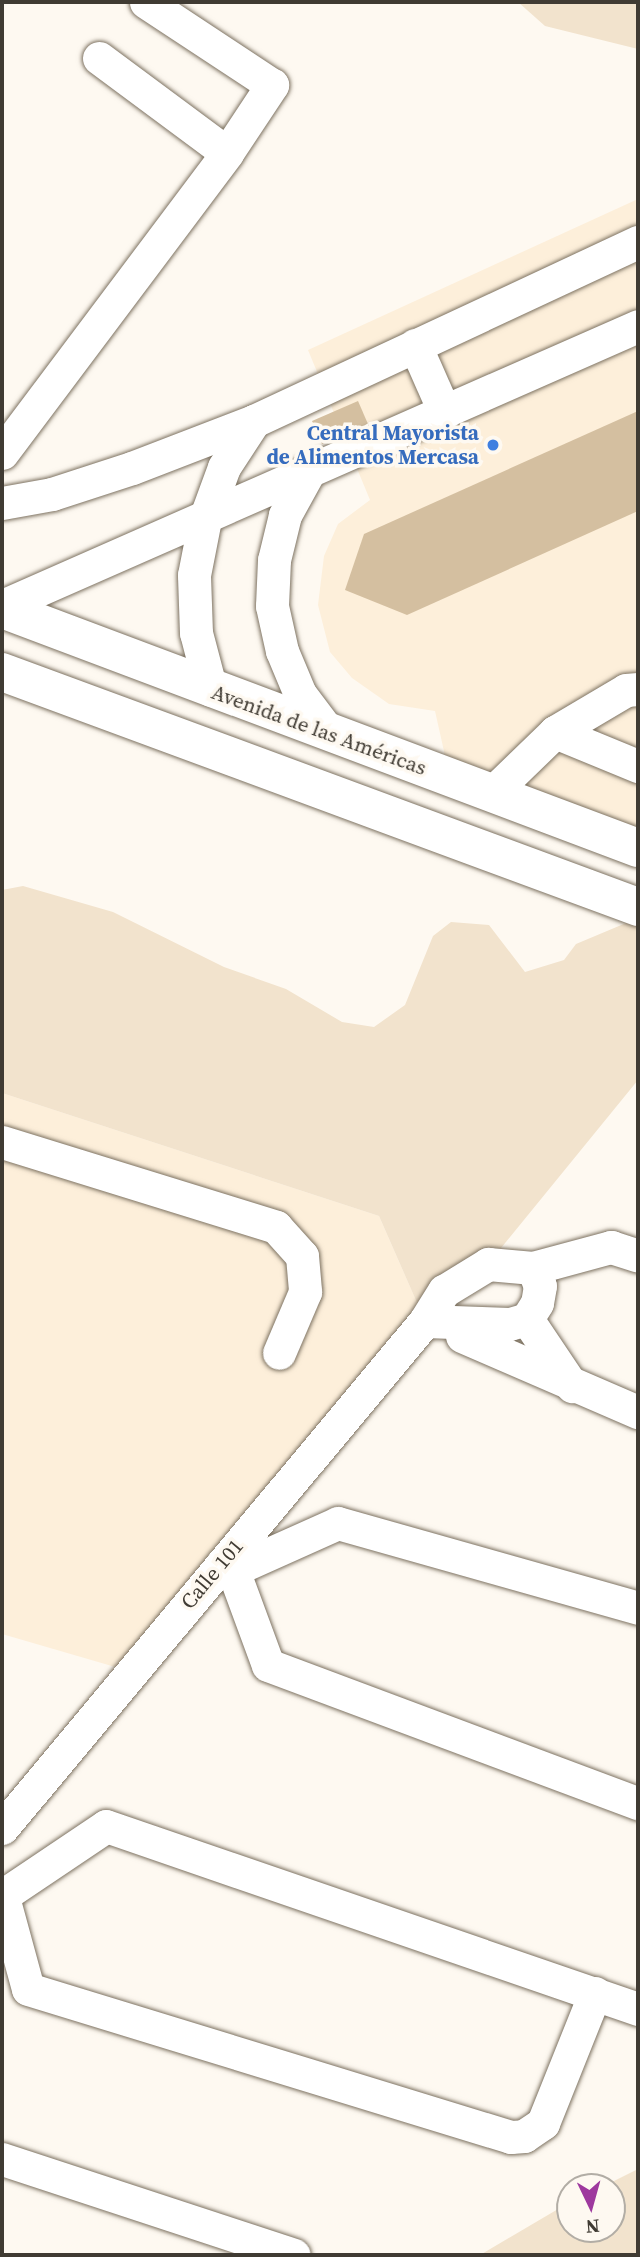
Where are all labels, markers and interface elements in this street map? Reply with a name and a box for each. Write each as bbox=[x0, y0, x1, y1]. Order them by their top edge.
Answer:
place label: Central Mayorista de Alimentos Mercasa bbox=[266, 420, 479, 470]
marker: Central Mayorista de Alimentos Mercasa bbox=[485, 437, 501, 453]
street label: Avenida de las Américas bbox=[208, 679, 430, 781]
street label: Calle 101 bbox=[175, 1534, 249, 1614]
north arrow bbox=[556, 2173, 626, 2243]
text: N bbox=[585, 2213, 601, 2240]

